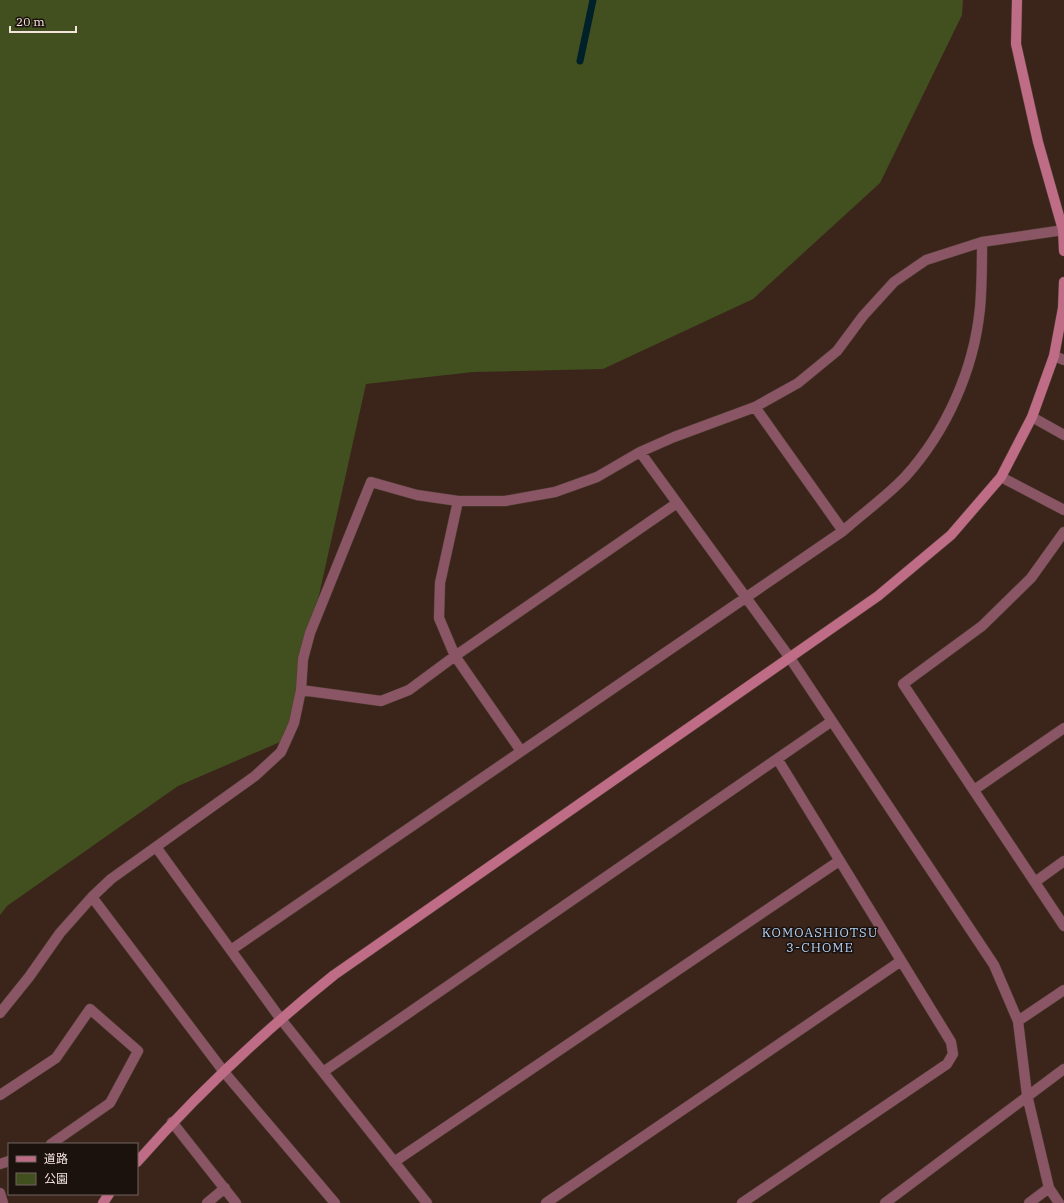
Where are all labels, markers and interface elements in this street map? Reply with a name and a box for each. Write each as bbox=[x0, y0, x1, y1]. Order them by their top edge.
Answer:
scale bar bbox=[10, 8, 76, 34]
text: 20 m bbox=[16, 14, 45, 29]
district label: KOMOASHIOTSU 3-CHOME bbox=[762, 924, 878, 956]
legend bbox=[8, 1143, 138, 1195]
text: 道路 bbox=[44, 1151, 68, 1166]
text: 公園 bbox=[44, 1171, 68, 1186]

